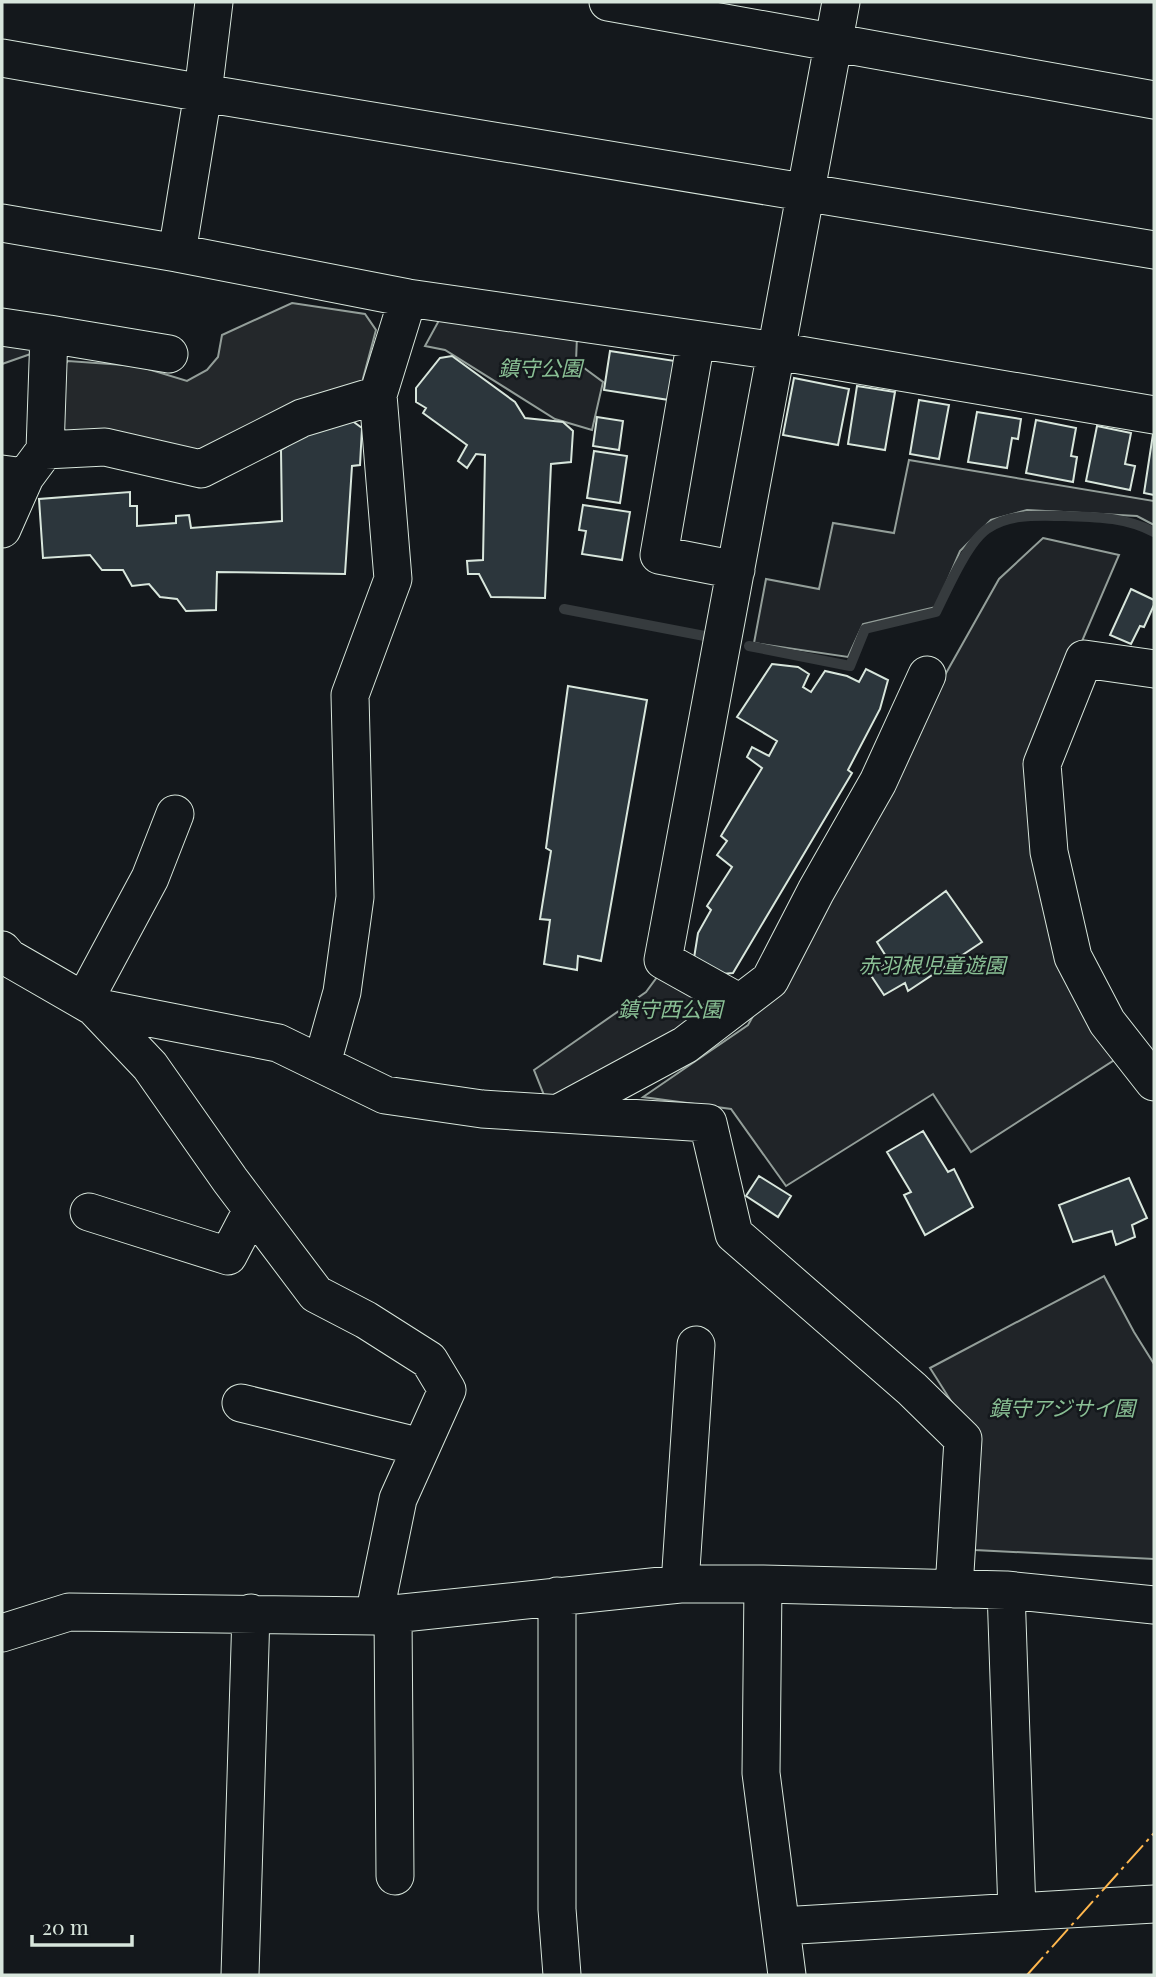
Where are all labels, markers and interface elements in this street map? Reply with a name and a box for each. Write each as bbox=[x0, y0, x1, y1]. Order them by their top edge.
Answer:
park label: 鎮守公園 bbox=[498, 353, 585, 381]
park label: 赤羽根児童遊園 bbox=[859, 950, 1008, 978]
park label: 鎮守西公園 bbox=[618, 994, 725, 1022]
park label: 鎮守アジサイ園 bbox=[989, 1393, 1138, 1421]
scale bar bbox=[32, 1904, 131, 1948]
text: 20 m bbox=[42, 1912, 89, 1940]

